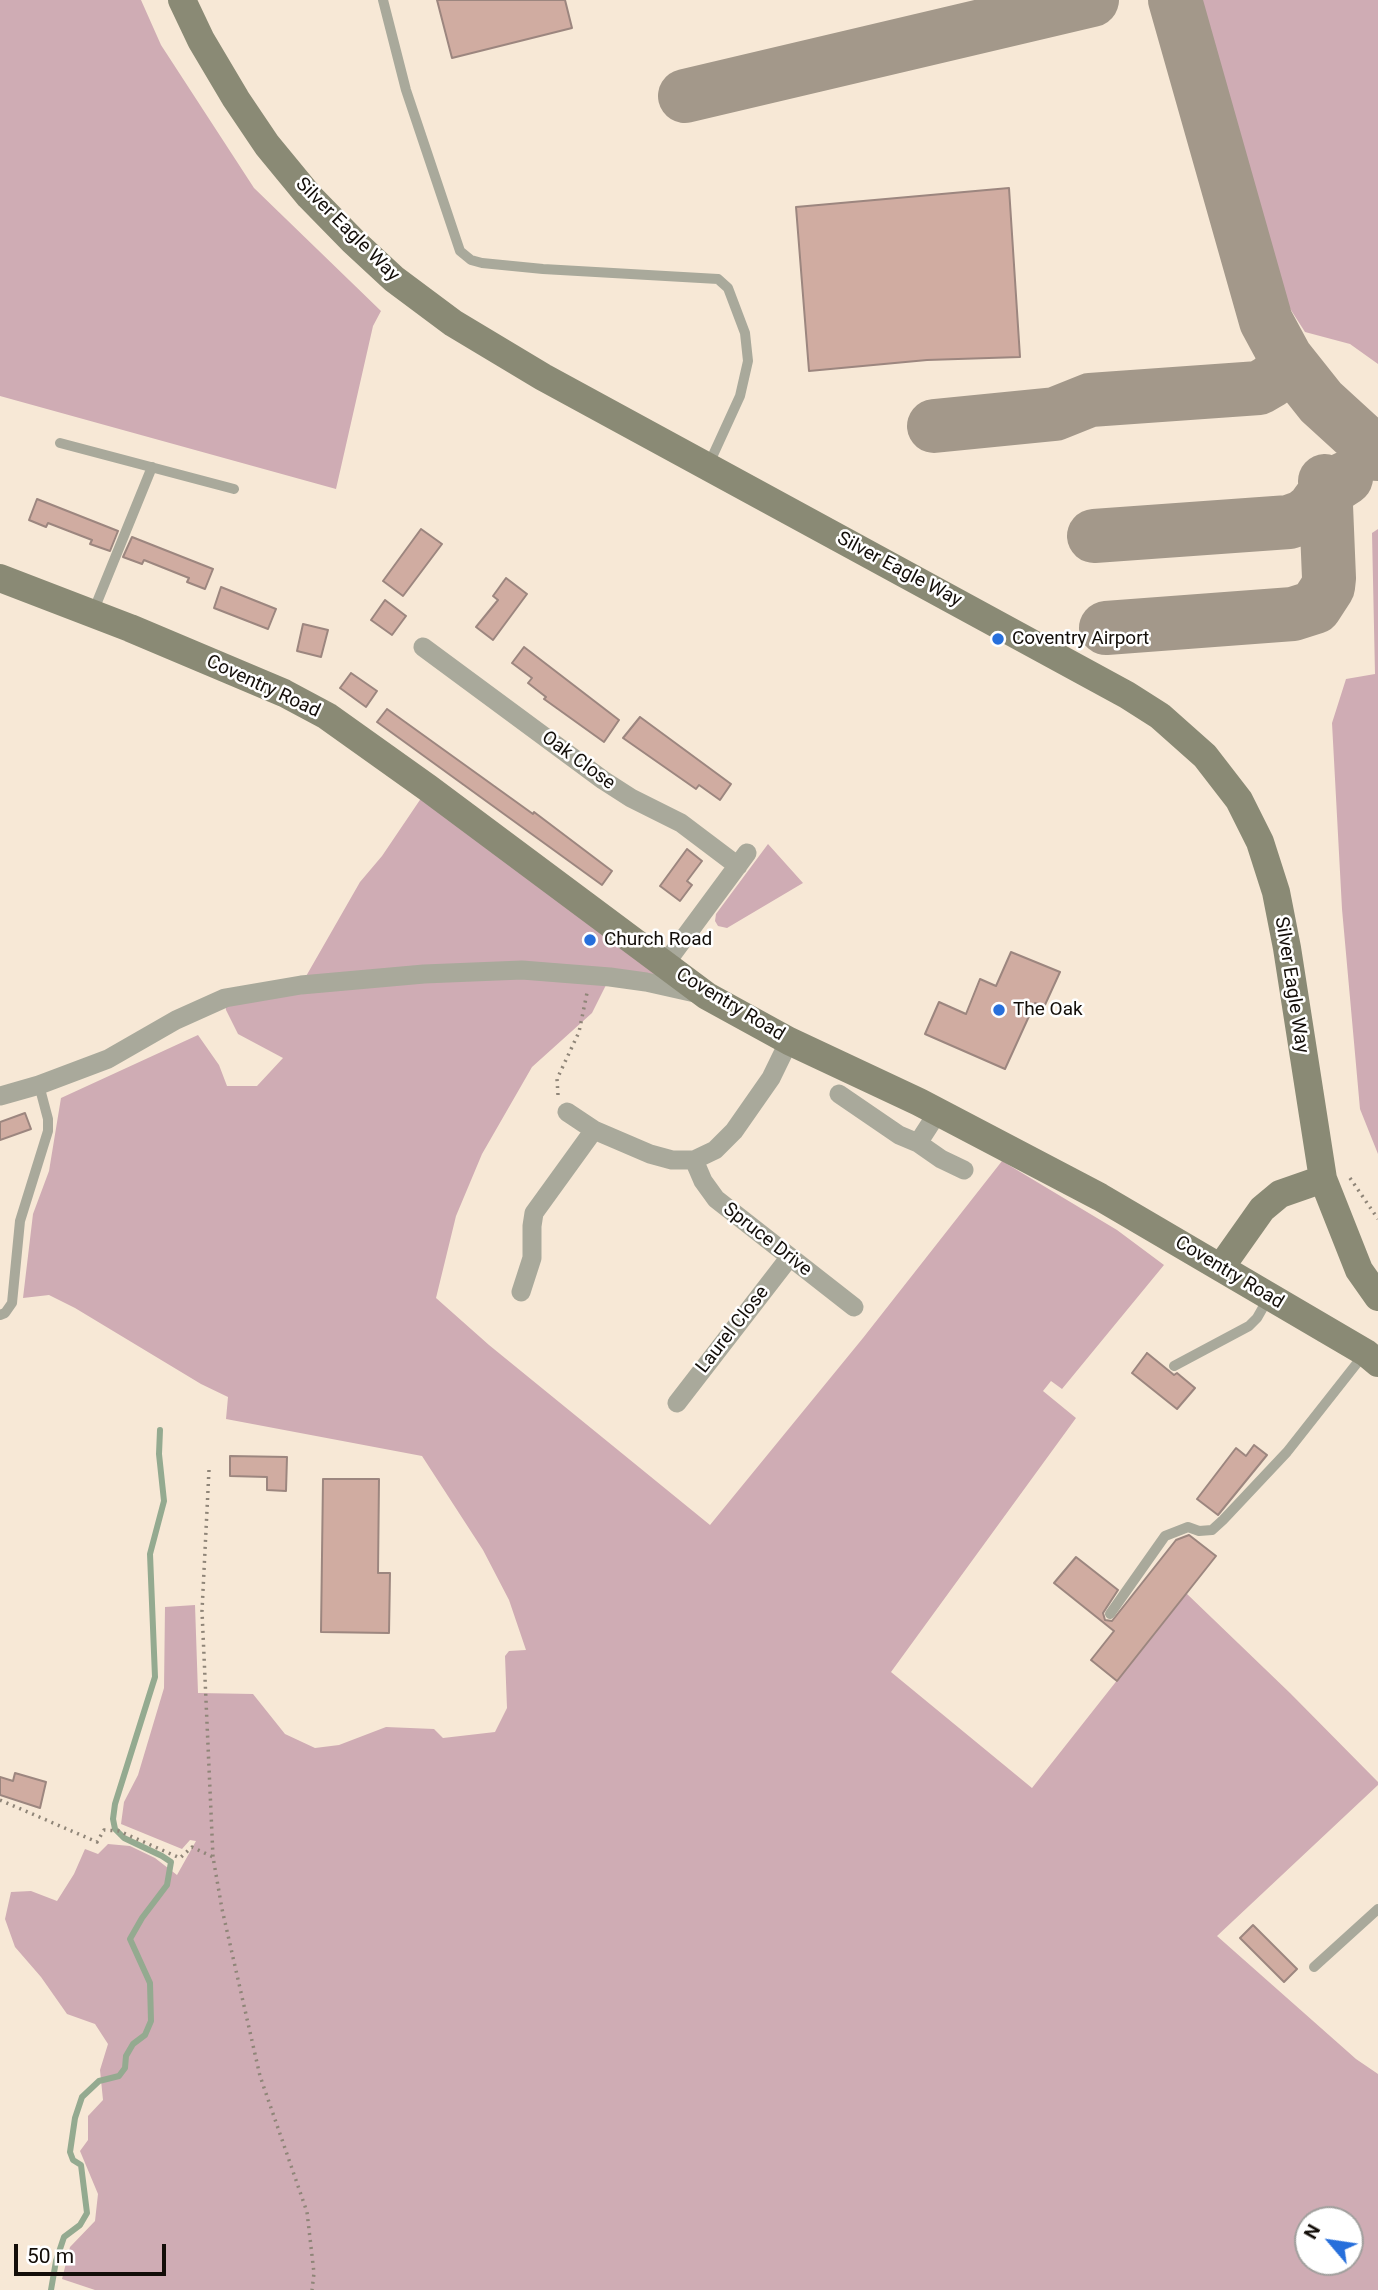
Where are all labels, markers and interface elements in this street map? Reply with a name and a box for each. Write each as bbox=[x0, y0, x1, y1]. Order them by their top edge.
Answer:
street label: Silver Eagle Way bbox=[290, 173, 404, 287]
street label: Silver Eagle Way bbox=[833, 528, 965, 612]
place label: Coventry Airport bbox=[1012, 628, 1149, 650]
marker: Coventry Airport bbox=[990, 631, 1006, 647]
street label: Coventry Road bbox=[203, 651, 323, 723]
street label: Oak Close bbox=[537, 727, 619, 795]
street label: Silver Eagle Way bbox=[1269, 915, 1313, 1055]
place label: Church Road bbox=[604, 929, 712, 951]
marker: Church Road bbox=[582, 932, 598, 948]
street label: Coventry Road bbox=[671, 964, 789, 1046]
place label: The Oak bbox=[1013, 999, 1083, 1021]
marker: The Oak bbox=[991, 1002, 1007, 1018]
street label: Spruce Drive bbox=[718, 1198, 816, 1282]
street label: Coventry Road bbox=[1170, 1232, 1288, 1314]
street label: Laurel Close bbox=[692, 1282, 774, 1378]
north arrow bbox=[1294, 2206, 1364, 2276]
text: N bbox=[1299, 2220, 1325, 2243]
scale bar bbox=[18, 2230, 170, 2274]
text: 50 m bbox=[27, 2244, 74, 2268]

